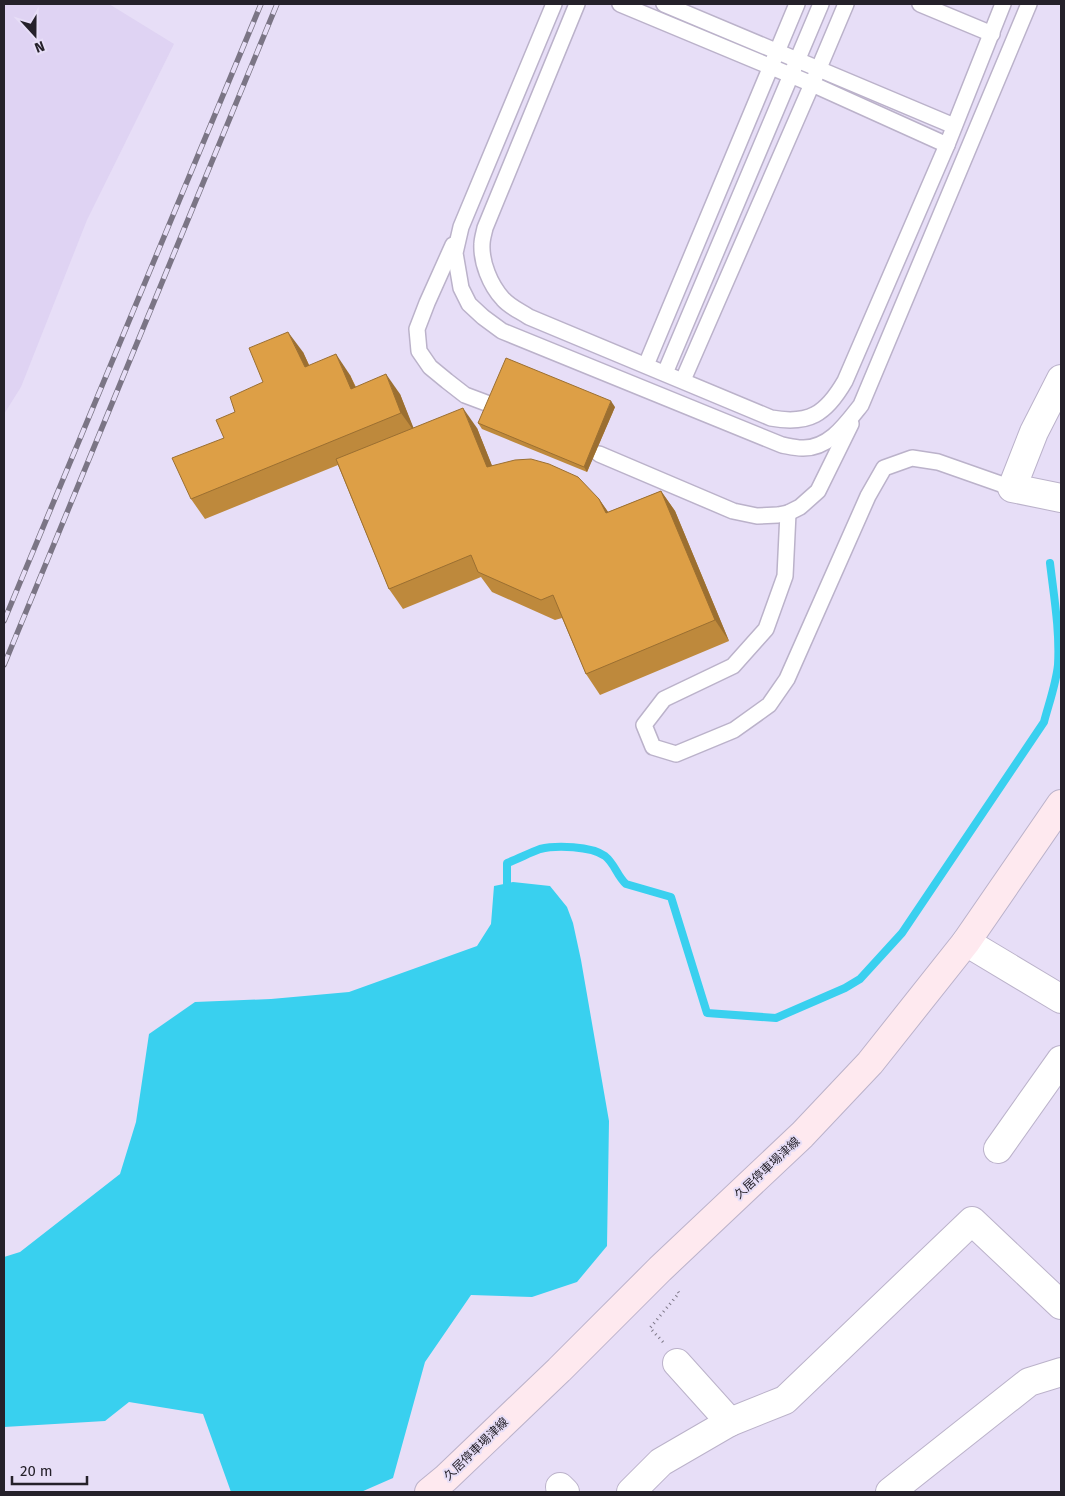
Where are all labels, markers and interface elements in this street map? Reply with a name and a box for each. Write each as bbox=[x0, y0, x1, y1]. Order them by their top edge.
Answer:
north arrow bbox=[10, 10, 60, 60]
text: N bbox=[32, 37, 47, 56]
street label: 久居停車場津線 bbox=[732, 1134, 802, 1202]
street label: 久居停車場津線 bbox=[441, 1415, 511, 1483]
scale bar bbox=[12, 1454, 88, 1486]
text: 20 m bbox=[20, 1462, 53, 1480]

